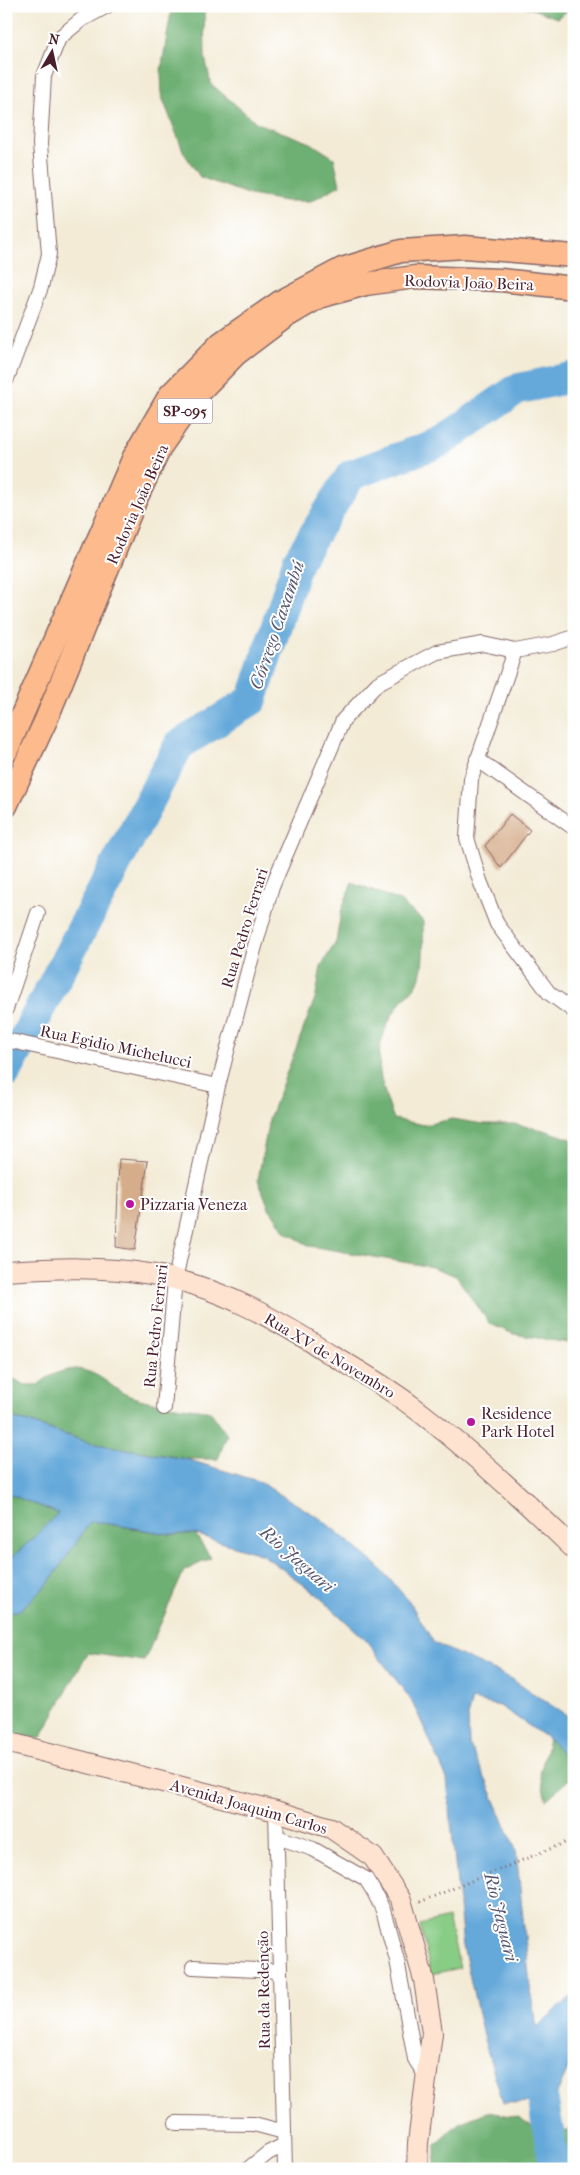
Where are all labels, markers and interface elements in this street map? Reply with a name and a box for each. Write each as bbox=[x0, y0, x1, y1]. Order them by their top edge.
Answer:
north arrow bbox=[28, 28, 78, 78]
text: N bbox=[47, 30, 61, 49]
street label: Rodovia João Beira bbox=[404, 271, 535, 294]
road number: SP-095 bbox=[158, 398, 212, 424]
street label: Rodovia João Beira bbox=[102, 441, 173, 567]
water label: Córrego Caxambú bbox=[246, 557, 310, 692]
street label: Rua Pedro Ferrari bbox=[217, 866, 272, 990]
street label: Rua Egidio Michelucci bbox=[38, 1021, 194, 1072]
place label: Pizzaria Veneza bbox=[140, 1195, 248, 1214]
marker: Pizzaria Veneza bbox=[124, 1198, 136, 1210]
street label: Rua Pedro Ferrari bbox=[140, 1263, 171, 1389]
street label: Rua XV de Novembro bbox=[261, 1309, 399, 1402]
place label: Residence Park Hotel bbox=[481, 1404, 555, 1441]
marker: Residence Park Hotel bbox=[465, 1416, 477, 1428]
water label: Rio Jaguari bbox=[255, 1521, 339, 1598]
street label: Avenida Joaquim Carlos bbox=[167, 1775, 330, 1838]
water label: Rio Jaguari bbox=[479, 1870, 522, 1965]
street label: Rua da Redenção bbox=[253, 1931, 274, 2049]

